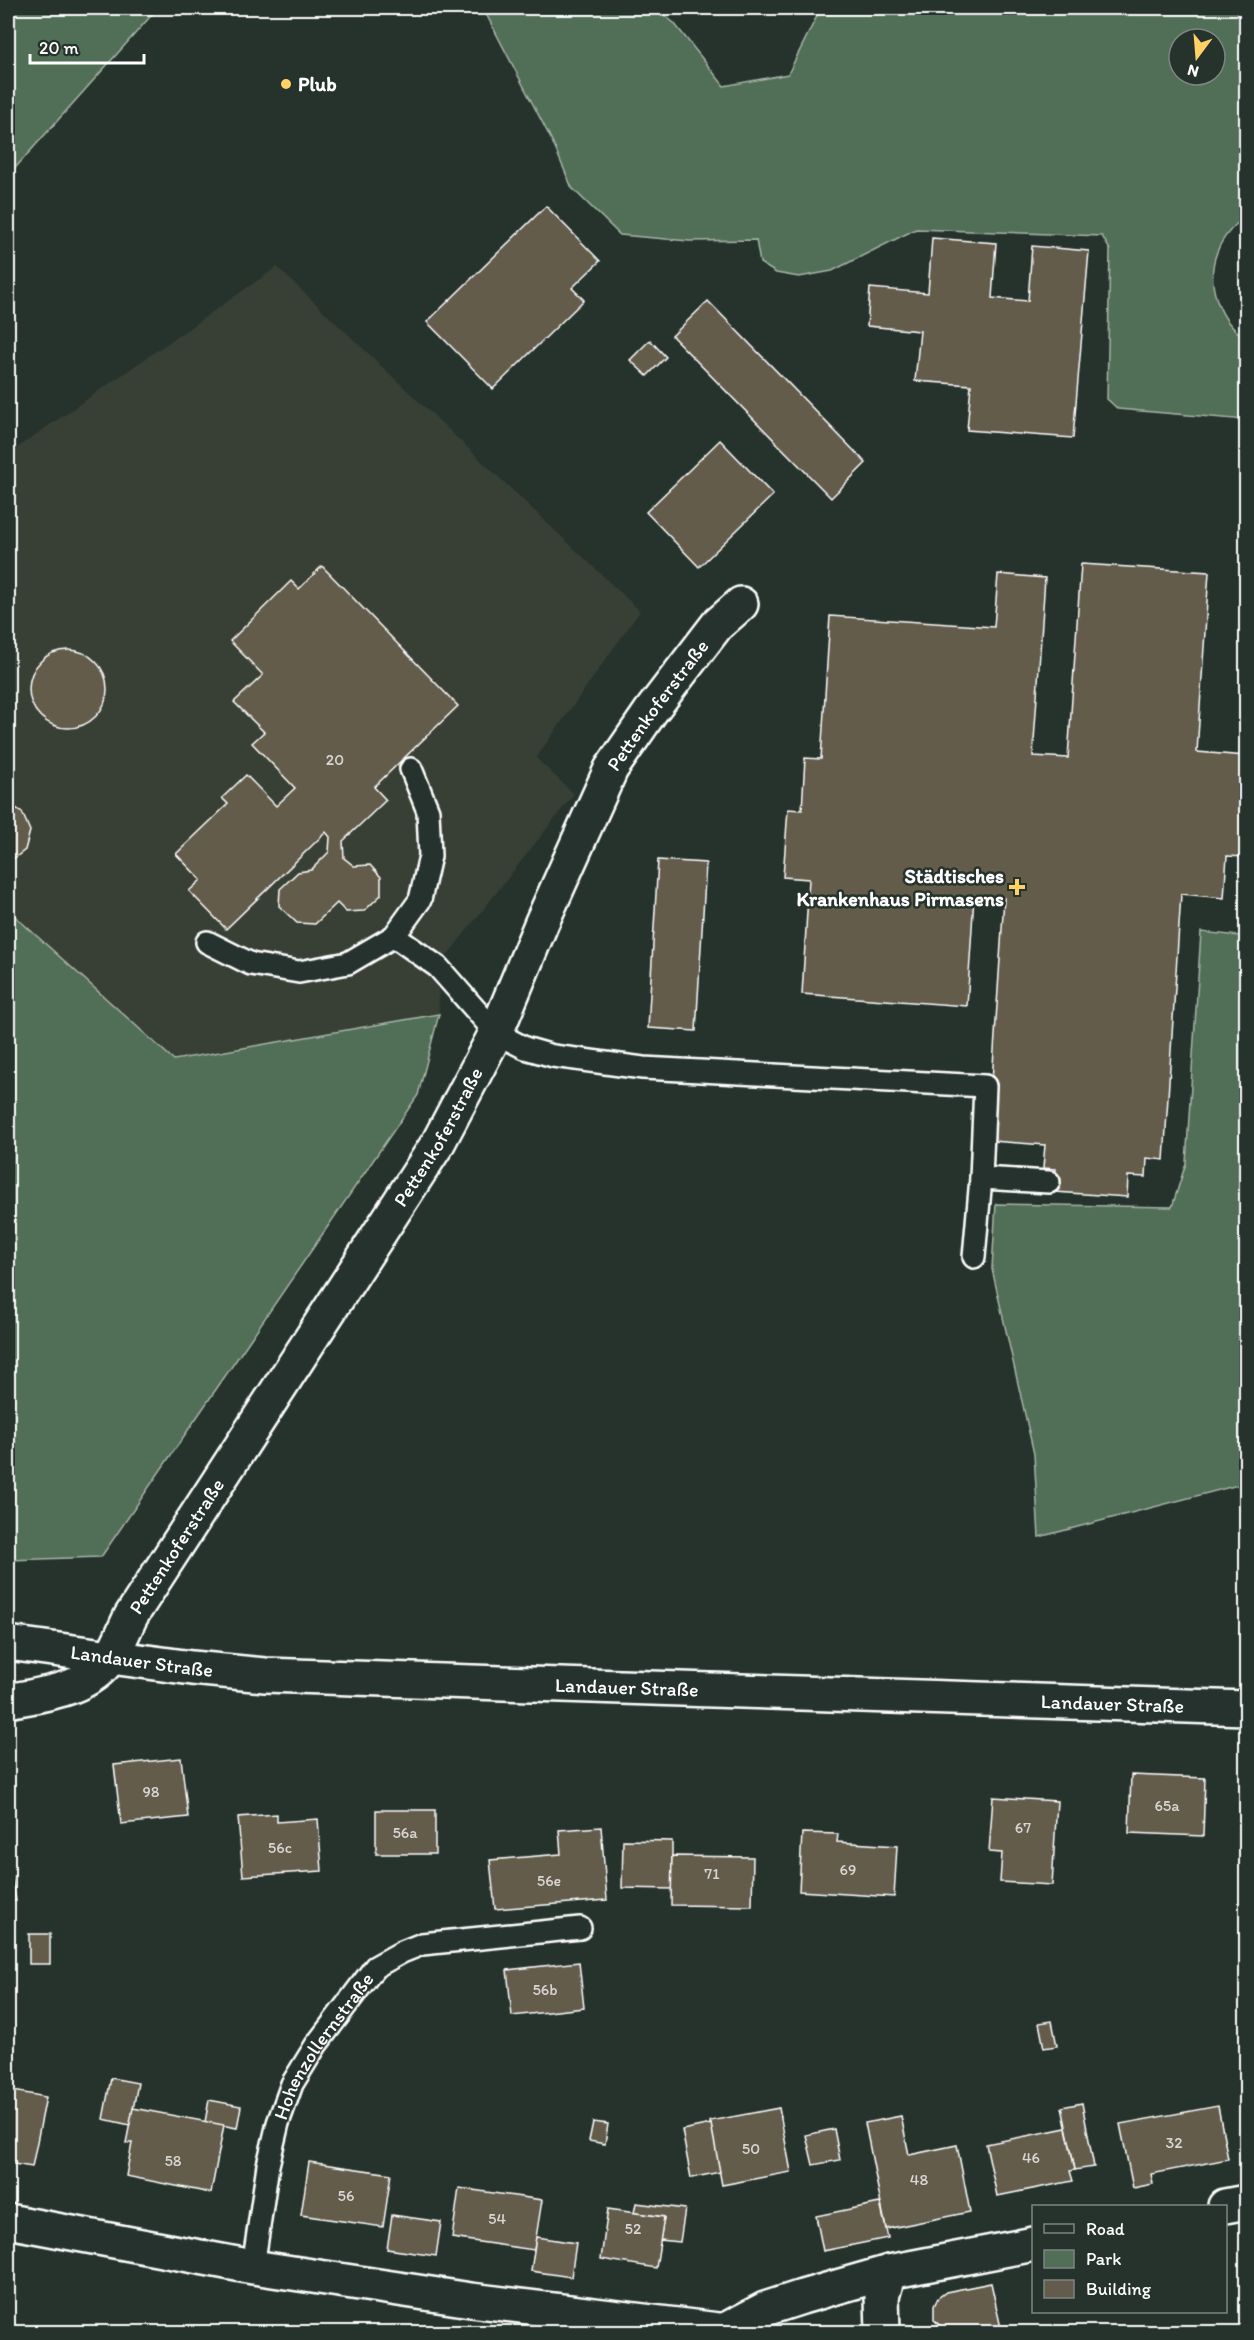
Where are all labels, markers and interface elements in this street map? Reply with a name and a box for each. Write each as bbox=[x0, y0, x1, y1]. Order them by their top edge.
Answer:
scale bar bbox=[30, 27, 144, 65]
north arrow bbox=[1167, 27, 1227, 87]
text: 20 m bbox=[39, 37, 79, 59]
text: N bbox=[1185, 60, 1201, 82]
place label: Plub bbox=[298, 72, 337, 96]
marker: Plub bbox=[279, 77, 293, 91]
street label: Pettenkoferstraße bbox=[601, 635, 714, 775]
house number: 20 bbox=[326, 750, 344, 769]
place label: Städtisches Krankenhaus Pirmasens bbox=[796, 864, 1004, 911]
marker: Städtisches Krankenhaus Pirmasens bbox=[1008, 878, 1026, 896]
street label: Pettenkoferstraße bbox=[388, 1063, 488, 1211]
street label: Pettenkoferstraße bbox=[124, 1474, 229, 1619]
street label: Landauer Straße bbox=[69, 1640, 214, 1682]
street label: Landauer Straße bbox=[555, 1673, 699, 1702]
street label: Landauer Straße bbox=[1040, 1689, 1185, 1718]
house number: 98 bbox=[142, 1782, 160, 1801]
house number: 65a bbox=[1154, 1796, 1180, 1815]
house number: 67 bbox=[1015, 1818, 1031, 1837]
house number: 56a bbox=[392, 1823, 418, 1842]
house number: 56c bbox=[268, 1838, 292, 1857]
house number: 69 bbox=[840, 1860, 856, 1879]
house number: 71 bbox=[704, 1864, 720, 1883]
house number: 56e bbox=[537, 1871, 561, 1890]
street label: Hohenzollernstraße bbox=[268, 1968, 379, 2123]
house number: 56b bbox=[532, 1980, 558, 1999]
house number: 32 bbox=[1165, 2133, 1183, 2152]
house number: 50 bbox=[742, 2139, 760, 2158]
house number: 46 bbox=[1022, 2148, 1040, 2167]
house number: 58 bbox=[164, 2151, 182, 2170]
house number: 48 bbox=[910, 2170, 928, 2189]
house number: 56 bbox=[338, 2186, 354, 2205]
legend bbox=[1032, 2205, 1227, 2313]
house number: 54 bbox=[488, 2209, 506, 2228]
text: Road bbox=[1086, 2218, 1125, 2240]
house number: 52 bbox=[625, 2219, 642, 2238]
text: Park bbox=[1086, 2248, 1121, 2270]
text: Building bbox=[1086, 2278, 1152, 2300]

